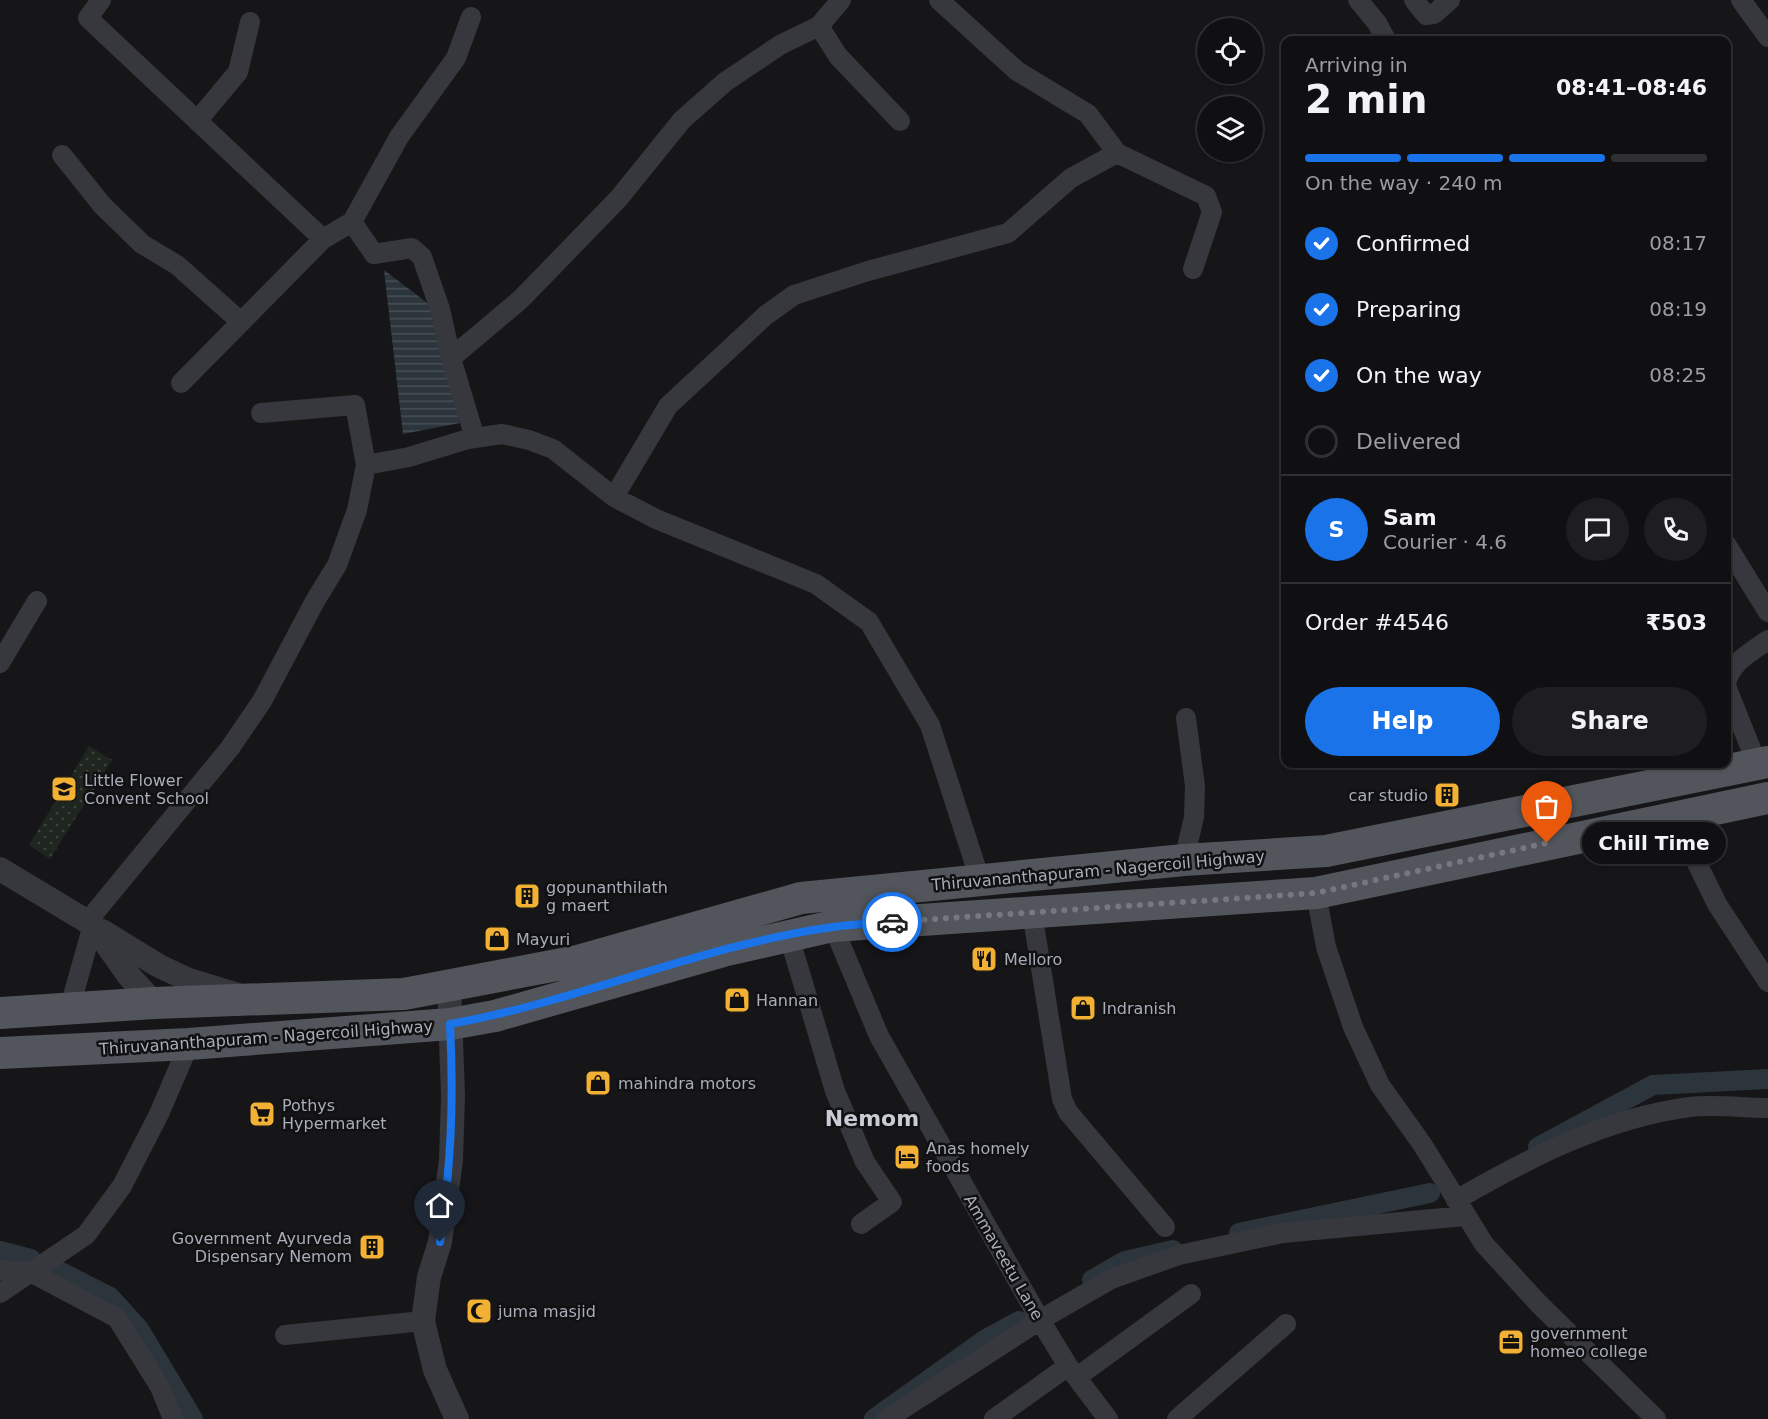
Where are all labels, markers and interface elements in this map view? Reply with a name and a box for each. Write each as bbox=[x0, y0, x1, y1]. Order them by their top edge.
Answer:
map controls bbox=[1197, 18, 1263, 162]
button: locate bbox=[1197, 18, 1263, 84]
text: Arriving in bbox=[1305, 53, 1408, 77]
text: 08:41–08:46 bbox=[1556, 75, 1707, 100]
text: 2 min bbox=[1305, 77, 1427, 122]
button: layers bbox=[1197, 96, 1263, 162]
text: On the way · 240 m bbox=[1305, 171, 1503, 195]
icon: check bbox=[1305, 227, 1338, 260]
text: Confirmed bbox=[1356, 231, 1470, 256]
text: 08:17 bbox=[1649, 231, 1707, 255]
icon: check bbox=[1305, 293, 1338, 326]
text: Preparing bbox=[1356, 297, 1462, 322]
text: 08:19 bbox=[1649, 297, 1707, 321]
icon: check bbox=[1305, 359, 1338, 392]
text: On the way bbox=[1356, 363, 1482, 388]
text: 08:25 bbox=[1649, 363, 1707, 387]
text: Delivered bbox=[1356, 429, 1461, 454]
button: chat bbox=[1566, 498, 1629, 561]
button: phone bbox=[1644, 498, 1707, 561]
text: Sam bbox=[1383, 505, 1437, 530]
text: S bbox=[1329, 517, 1344, 542]
text: Courier · 4.6 bbox=[1383, 530, 1507, 554]
text: Order #4546 bbox=[1305, 610, 1449, 635]
text: ₹503 bbox=[1646, 610, 1707, 635]
button: Help bbox=[1305, 687, 1500, 756]
button: Share bbox=[1512, 687, 1707, 756]
place label: Little Flower Convent School bbox=[84, 771, 209, 808]
school or university icon: Little Flower Convent School bbox=[49, 774, 79, 804]
building icon: car studio bbox=[1432, 780, 1462, 810]
pin bbox=[1521, 781, 1572, 843]
place label: car studio bbox=[1349, 786, 1428, 805]
icon: bag bbox=[1530, 790, 1563, 823]
callout: Chill Time bbox=[1583, 822, 1727, 864]
text: Chill Time bbox=[1598, 831, 1710, 855]
street label: Thiruvananthapuram - Nagercoil Highway bbox=[930, 846, 1266, 895]
place label: gopunanthilath g maert bbox=[546, 878, 668, 915]
building icon: gopunanthilath g maert bbox=[512, 881, 542, 911]
courier bbox=[862, 892, 922, 952]
icon: car bbox=[876, 906, 909, 939]
shop icon: Mayuri bbox=[482, 924, 512, 954]
place label: Mayuri bbox=[516, 930, 570, 949]
restaurant icon: Melloro bbox=[969, 944, 999, 974]
place label: Melloro bbox=[1004, 950, 1062, 969]
shop icon: Hannan bbox=[722, 985, 752, 1015]
place label: Hannan bbox=[756, 991, 818, 1010]
shop icon: Indranish bbox=[1068, 993, 1098, 1023]
place label: Indranish bbox=[1102, 999, 1176, 1018]
street label: Thiruvananthapuram - Nagercoil Highway bbox=[98, 1016, 434, 1059]
shop icon: mahindra motors bbox=[583, 1068, 613, 1098]
place label: mahindra motors bbox=[618, 1074, 756, 1093]
place label: Pothys Hypermarket bbox=[282, 1096, 387, 1133]
supermarket icon: Pothys Hypermarket bbox=[247, 1099, 277, 1129]
district label: Nemom bbox=[825, 1106, 919, 1131]
place label: Anas homely foods bbox=[926, 1139, 1030, 1176]
hotel icon: Anas homely foods bbox=[892, 1142, 922, 1172]
pin bbox=[414, 1180, 465, 1242]
icon: home bbox=[423, 1189, 456, 1222]
street label: Ammaveetu Lane bbox=[960, 1191, 1047, 1323]
place label: Government Ayurveda Dispensary Nemom bbox=[172, 1229, 352, 1266]
building icon: Government Ayurveda Dispensary Nemom bbox=[357, 1232, 387, 1262]
mosque icon: juma masjid bbox=[464, 1296, 494, 1326]
place label: juma masjid bbox=[497, 1302, 596, 1321]
place label: government homeo college bbox=[1530, 1324, 1648, 1361]
office icon: government homeo college bbox=[1496, 1327, 1526, 1357]

